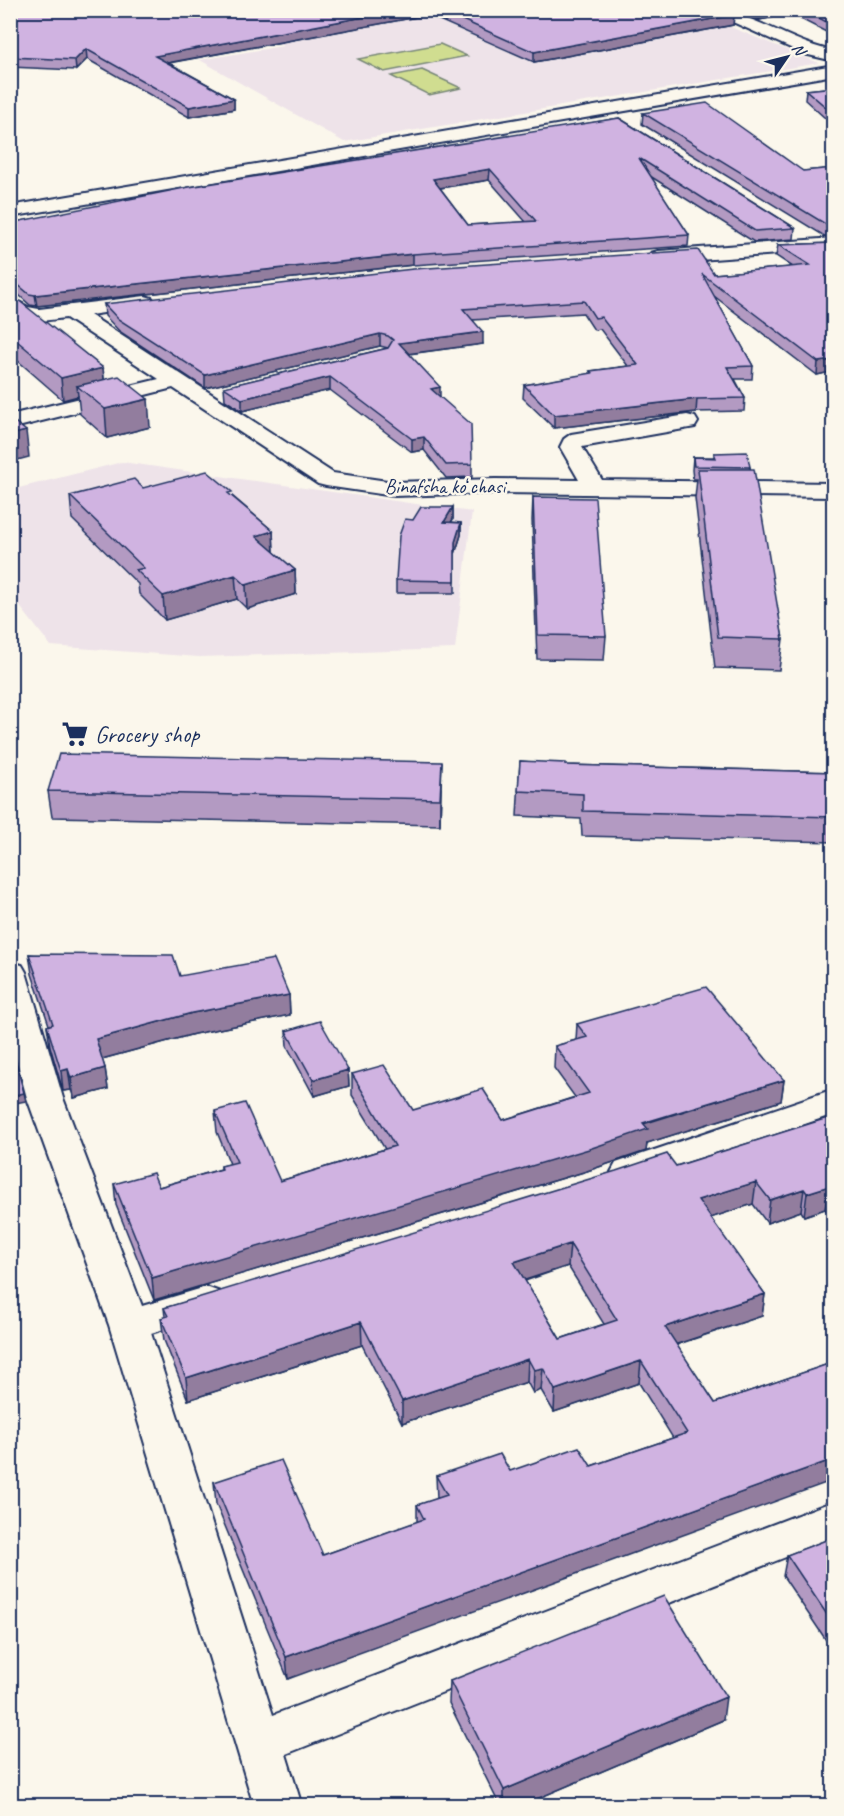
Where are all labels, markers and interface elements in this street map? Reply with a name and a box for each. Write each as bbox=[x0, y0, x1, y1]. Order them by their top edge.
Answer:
north arrow bbox=[757, 27, 817, 87]
text: N bbox=[787, 39, 811, 61]
street label: Binafsha koʻchasi bbox=[385, 474, 508, 499]
supermarket icon: Grocery shop bbox=[60, 719, 90, 749]
place label: Grocery shop bbox=[95, 719, 200, 749]

